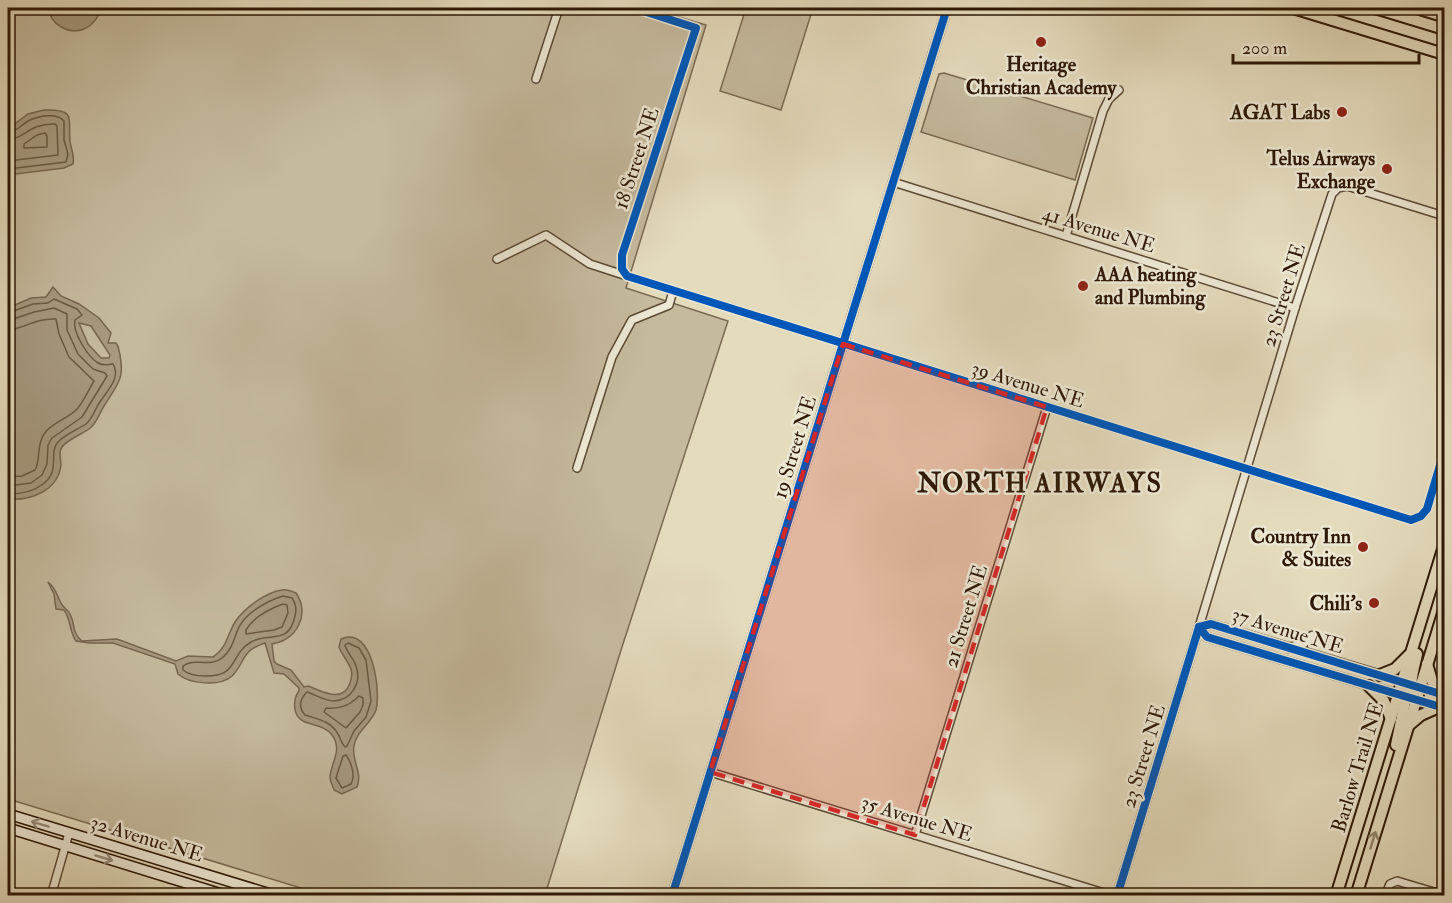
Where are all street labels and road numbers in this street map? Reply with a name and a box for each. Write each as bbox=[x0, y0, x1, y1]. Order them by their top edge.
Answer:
street label: 18 Street NE bbox=[608, 104, 665, 212]
street label: 41 Avenue NE bbox=[1039, 200, 1158, 258]
street label: 23 Street NE bbox=[1256, 240, 1311, 350]
street label: 39 Avenue NE bbox=[968, 355, 1087, 413]
street label: 19 Street NE bbox=[767, 393, 822, 502]
street label: 21 Street NE bbox=[938, 562, 993, 671]
street label: 37 Avenue NE bbox=[1229, 602, 1347, 659]
street label: Barlow Trail NE bbox=[1326, 699, 1389, 835]
street label: 23 Street NE bbox=[1116, 701, 1171, 811]
street label: 35 Avenue NE bbox=[858, 790, 976, 847]
street label: 32 Avenue NE bbox=[88, 810, 206, 867]

